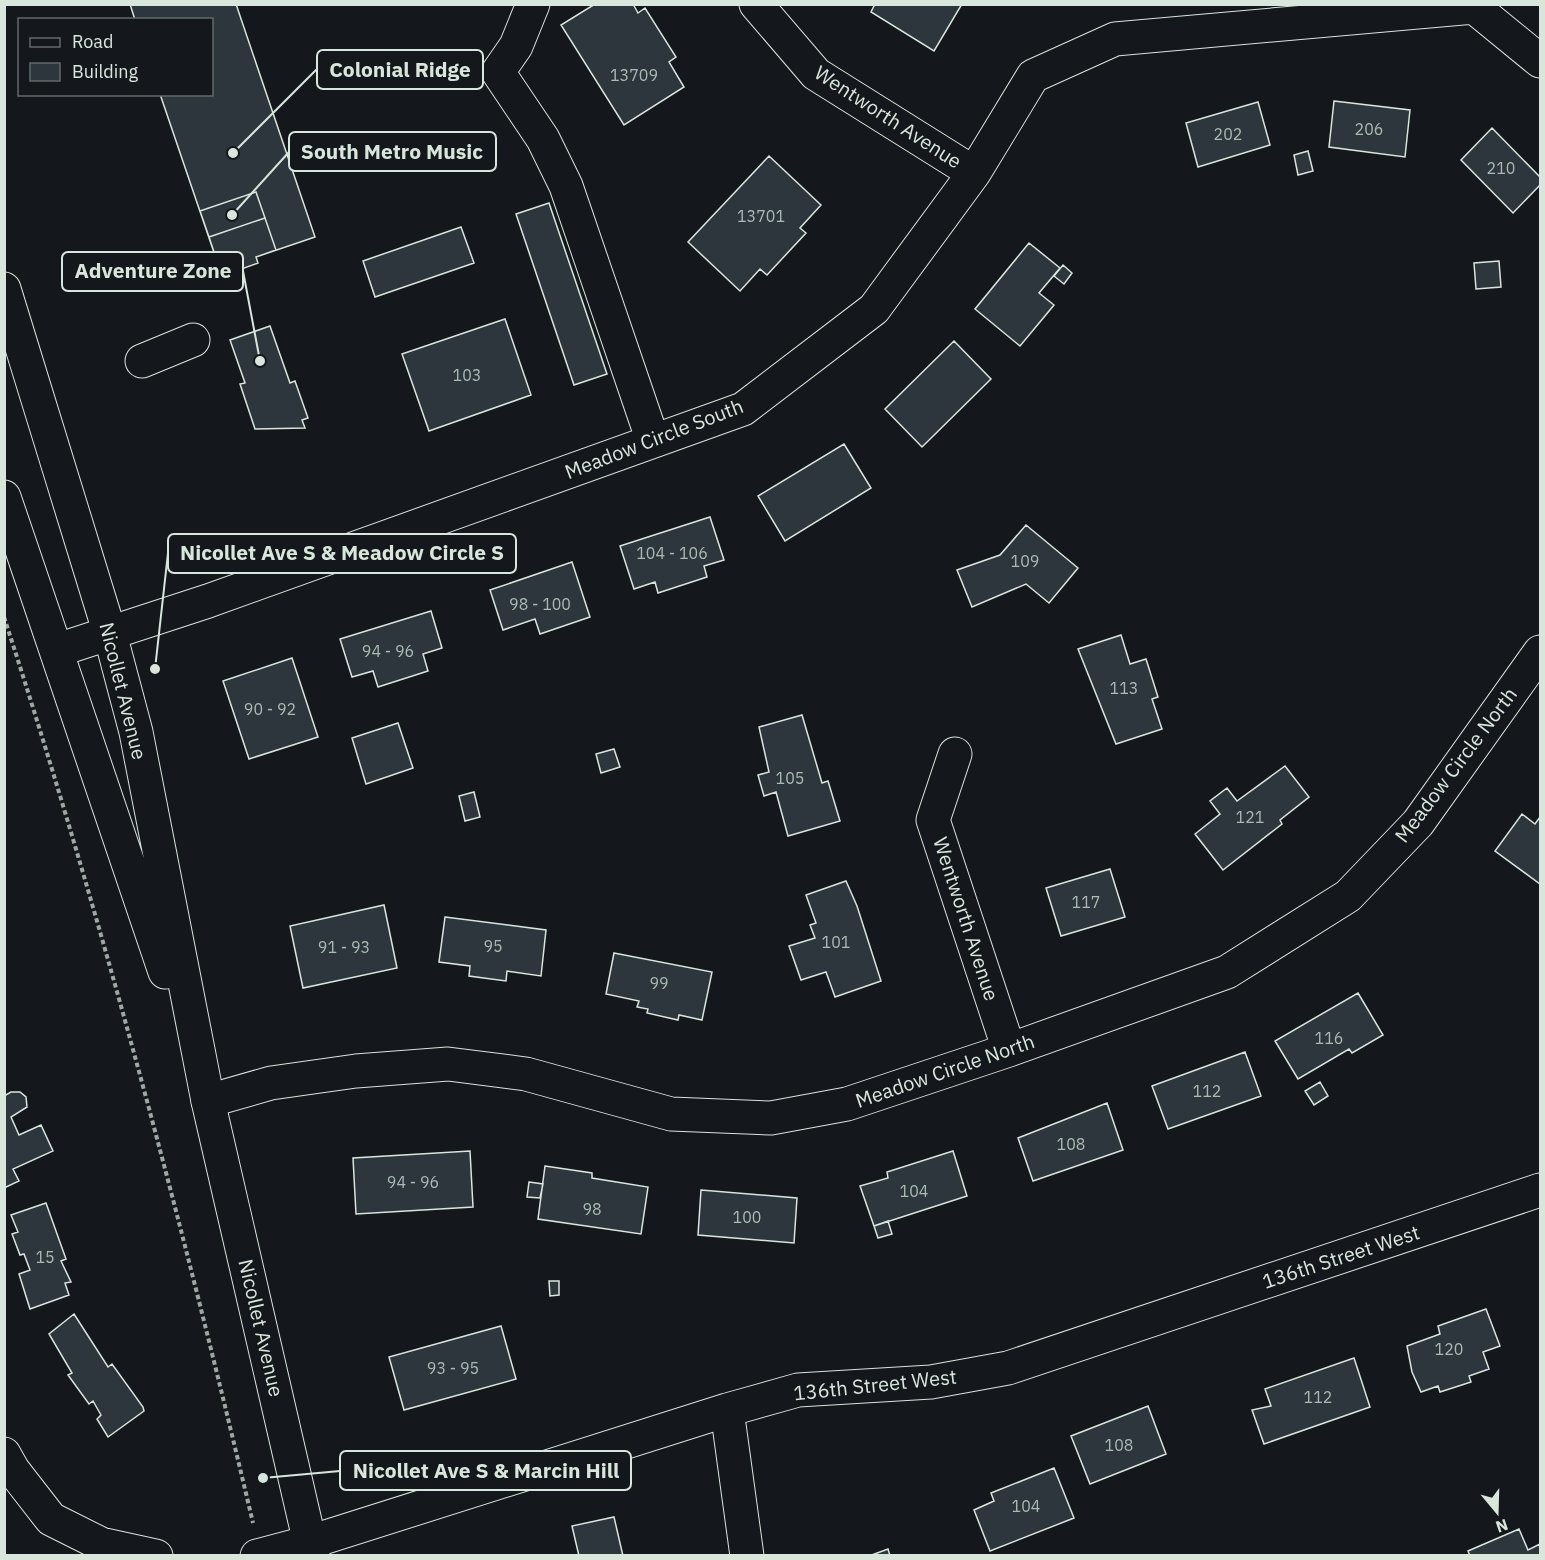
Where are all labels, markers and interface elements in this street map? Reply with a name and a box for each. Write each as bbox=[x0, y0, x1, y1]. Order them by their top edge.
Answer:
legend bbox=[18, 18, 213, 96]
text: Road bbox=[72, 30, 113, 53]
callout: Colonial Ridge bbox=[317, 50, 483, 89]
text: Colonial Ridge bbox=[329, 55, 471, 83]
street label: Wentworth Avenue bbox=[809, 59, 967, 174]
text: Building bbox=[72, 60, 139, 83]
house number: 13709 bbox=[610, 65, 658, 85]
house number: 206 bbox=[1355, 119, 1383, 139]
house number: 202 bbox=[1214, 124, 1242, 144]
callout: South Metro Music bbox=[289, 132, 496, 171]
text: South Metro Music bbox=[301, 137, 483, 165]
house number: 210 bbox=[1487, 158, 1515, 178]
house number: 13701 bbox=[737, 206, 785, 226]
callout: Adventure Zone bbox=[62, 252, 243, 291]
text: Adventure Zone bbox=[74, 256, 232, 284]
house number: 103 bbox=[453, 365, 481, 385]
street label: Meadow Circle South bbox=[561, 392, 747, 485]
callout: Nicollet Ave S & Meadow Circle S bbox=[168, 534, 516, 573]
text: Nicollet Ave S & Meadow Circle S bbox=[180, 538, 504, 566]
house number: 104 - 106 bbox=[636, 543, 708, 563]
house number: 109 bbox=[1011, 551, 1039, 571]
house number: 98 - 100 bbox=[509, 594, 571, 614]
street label: Nicollet Avenue bbox=[93, 619, 154, 762]
house number: 94 - 96 bbox=[362, 641, 414, 661]
house number: 113 bbox=[1110, 678, 1138, 698]
street label: Meadow Circle North bbox=[1388, 682, 1523, 848]
house number: 90 - 92 bbox=[244, 699, 296, 719]
house number: 105 bbox=[776, 768, 804, 788]
house number: 121 bbox=[1236, 807, 1264, 827]
street label: Wentworth Avenue bbox=[927, 834, 1006, 1004]
house number: 117 bbox=[1072, 892, 1100, 912]
house number: 101 bbox=[822, 932, 850, 952]
house number: 95 bbox=[483, 936, 503, 956]
house number: 91 - 93 bbox=[318, 937, 370, 957]
house number: 99 bbox=[649, 973, 669, 993]
street label: Meadow Circle North bbox=[852, 1027, 1038, 1114]
house number: 116 bbox=[1315, 1028, 1343, 1048]
house number: 112 bbox=[1193, 1081, 1221, 1101]
house number: 108 bbox=[1057, 1134, 1085, 1154]
house number: 94 - 96 bbox=[387, 1172, 439, 1192]
house number: 104 bbox=[900, 1181, 928, 1201]
house number: 98 bbox=[582, 1199, 602, 1219]
house number: 100 bbox=[733, 1207, 761, 1227]
street label: 136th Street West bbox=[1259, 1218, 1423, 1295]
house number: 15 bbox=[35, 1247, 55, 1267]
street label: Nicollet Avenue bbox=[233, 1256, 290, 1399]
house number: 120 bbox=[1435, 1339, 1463, 1359]
house number: 93 - 95 bbox=[427, 1358, 479, 1378]
street label: 136th Street West bbox=[792, 1363, 958, 1406]
house number: 112 bbox=[1304, 1387, 1332, 1407]
house number: 108 bbox=[1105, 1435, 1133, 1455]
callout: Nicollet Ave S & Marcin Hill bbox=[340, 1451, 631, 1490]
text: Nicollet Ave S & Marcin Hill bbox=[353, 1456, 619, 1484]
north arrow bbox=[1467, 1482, 1527, 1542]
house number: 104 bbox=[1012, 1496, 1040, 1516]
text: N bbox=[1493, 1515, 1511, 1538]

